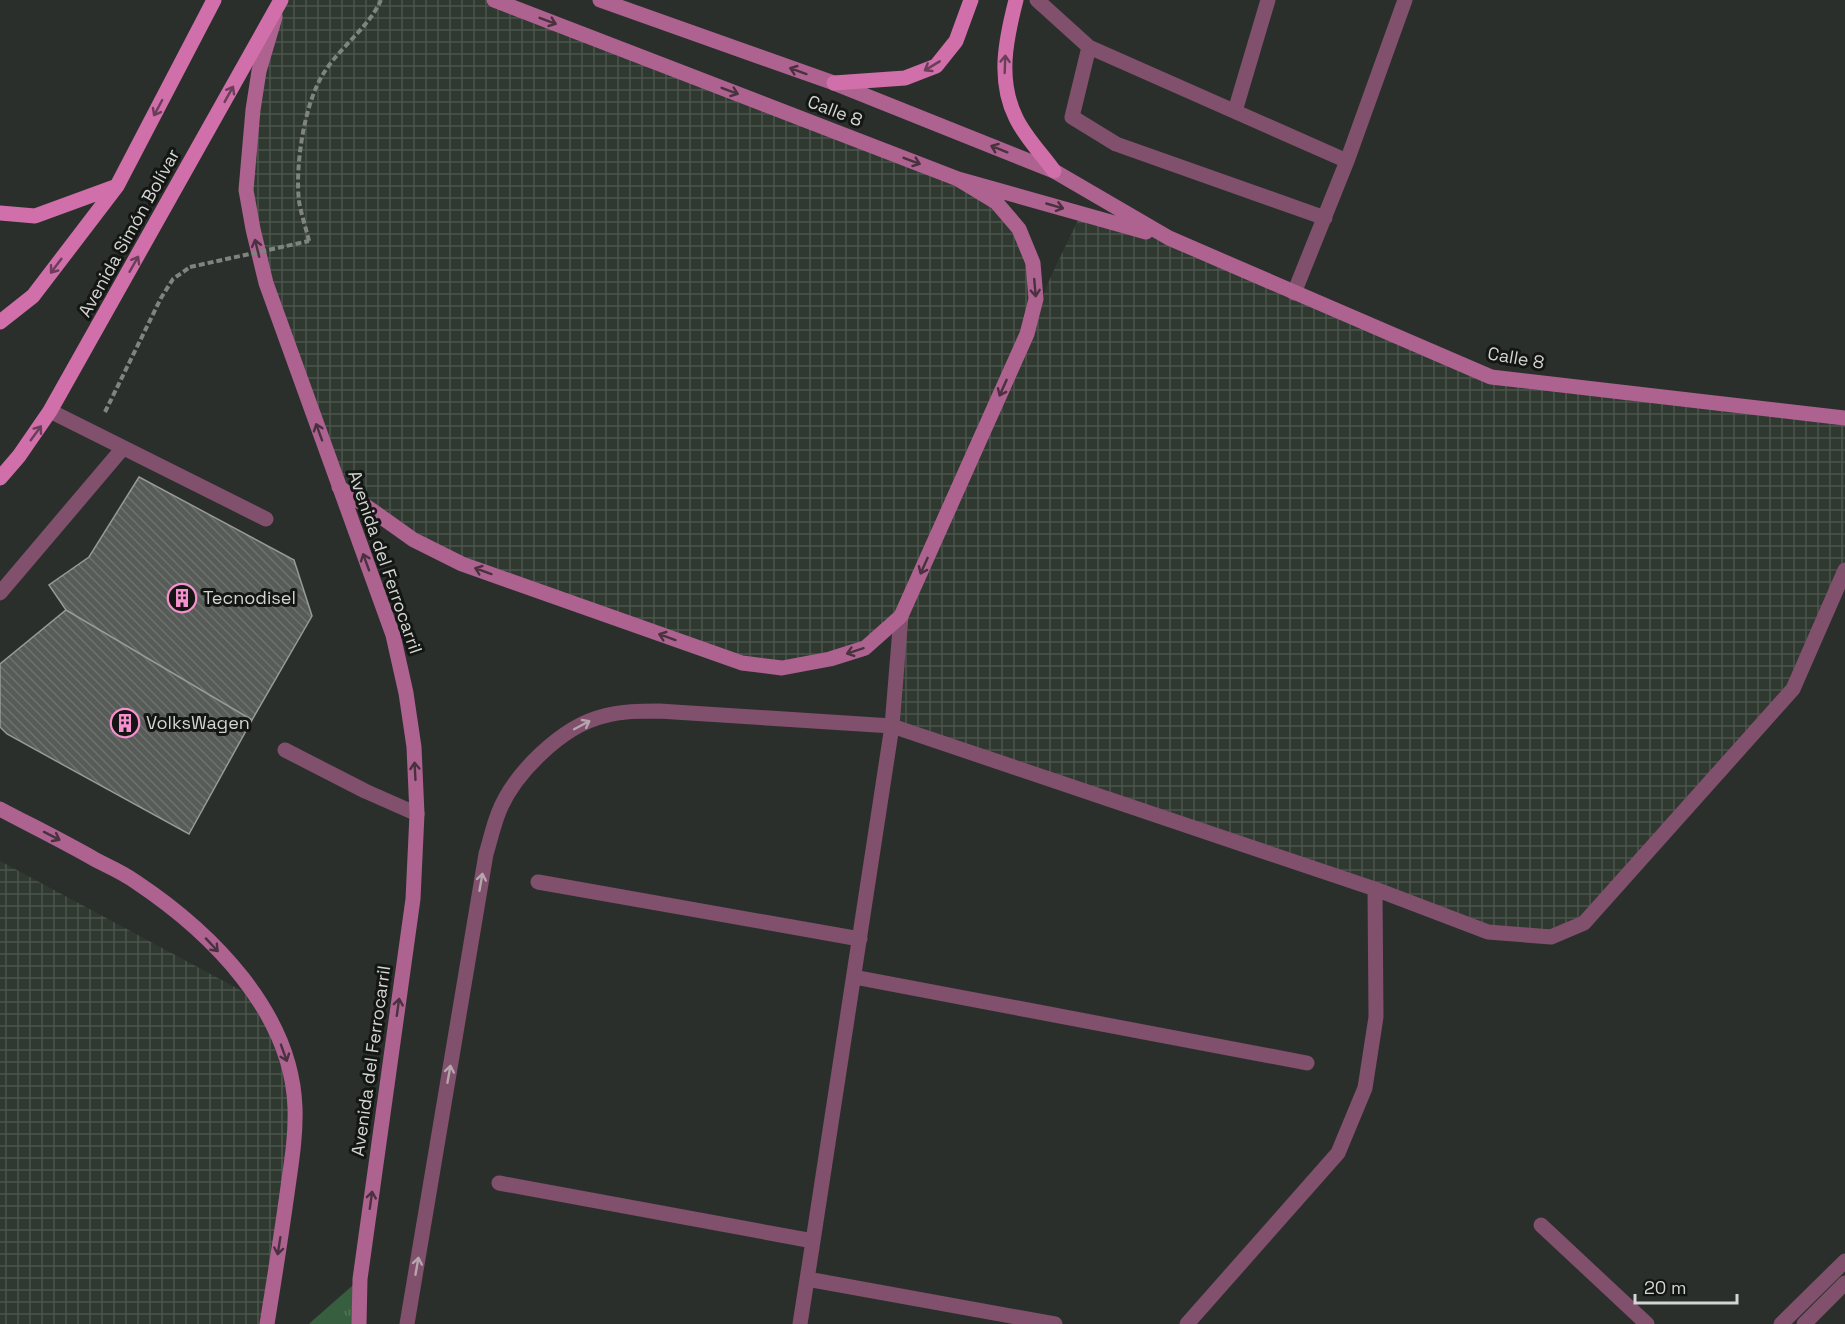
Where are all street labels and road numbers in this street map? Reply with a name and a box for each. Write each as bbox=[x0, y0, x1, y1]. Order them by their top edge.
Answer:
street label: Calle 8 bbox=[804, 90, 866, 132]
street label: Avenida Simón Bolívar bbox=[73, 144, 185, 321]
street label: Calle 8 bbox=[1486, 341, 1546, 374]
street label: Avenida del Ferrocarril bbox=[343, 467, 428, 657]
street label: Avenida del Ferrocarril bbox=[346, 964, 395, 1158]

